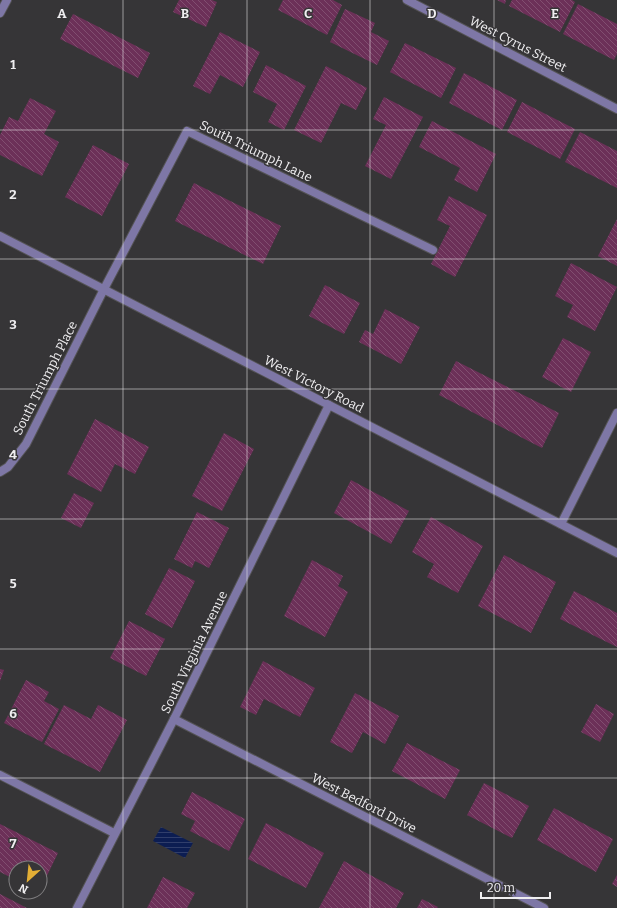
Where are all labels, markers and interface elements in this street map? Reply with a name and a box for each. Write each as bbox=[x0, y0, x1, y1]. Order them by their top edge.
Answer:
text: A bbox=[57, 6, 67, 21]
text: B bbox=[181, 6, 189, 21]
text: C bbox=[304, 6, 312, 21]
text: D bbox=[427, 6, 437, 21]
text: E bbox=[551, 6, 559, 21]
street label: West Cyrus Street bbox=[467, 13, 569, 75]
text: 1 bbox=[10, 57, 16, 72]
street label: South Triumph Lane bbox=[197, 117, 315, 185]
text: 2 bbox=[9, 187, 17, 202]
text: 3 bbox=[9, 317, 17, 332]
street label: South Triumph Place bbox=[10, 319, 80, 437]
street label: West Victory Road bbox=[262, 352, 367, 416]
text: 4 bbox=[9, 447, 17, 462]
text: 5 bbox=[9, 576, 17, 591]
street label: South Virginia Avenue bbox=[158, 588, 230, 716]
text: 6 bbox=[9, 706, 17, 721]
street label: West Bedford Drive bbox=[309, 770, 419, 836]
text: 7 bbox=[10, 836, 17, 851]
north arrow bbox=[8, 860, 48, 900]
scale bar bbox=[481, 874, 550, 900]
text: N bbox=[17, 881, 30, 896]
text: 20 m bbox=[487, 881, 516, 895]

